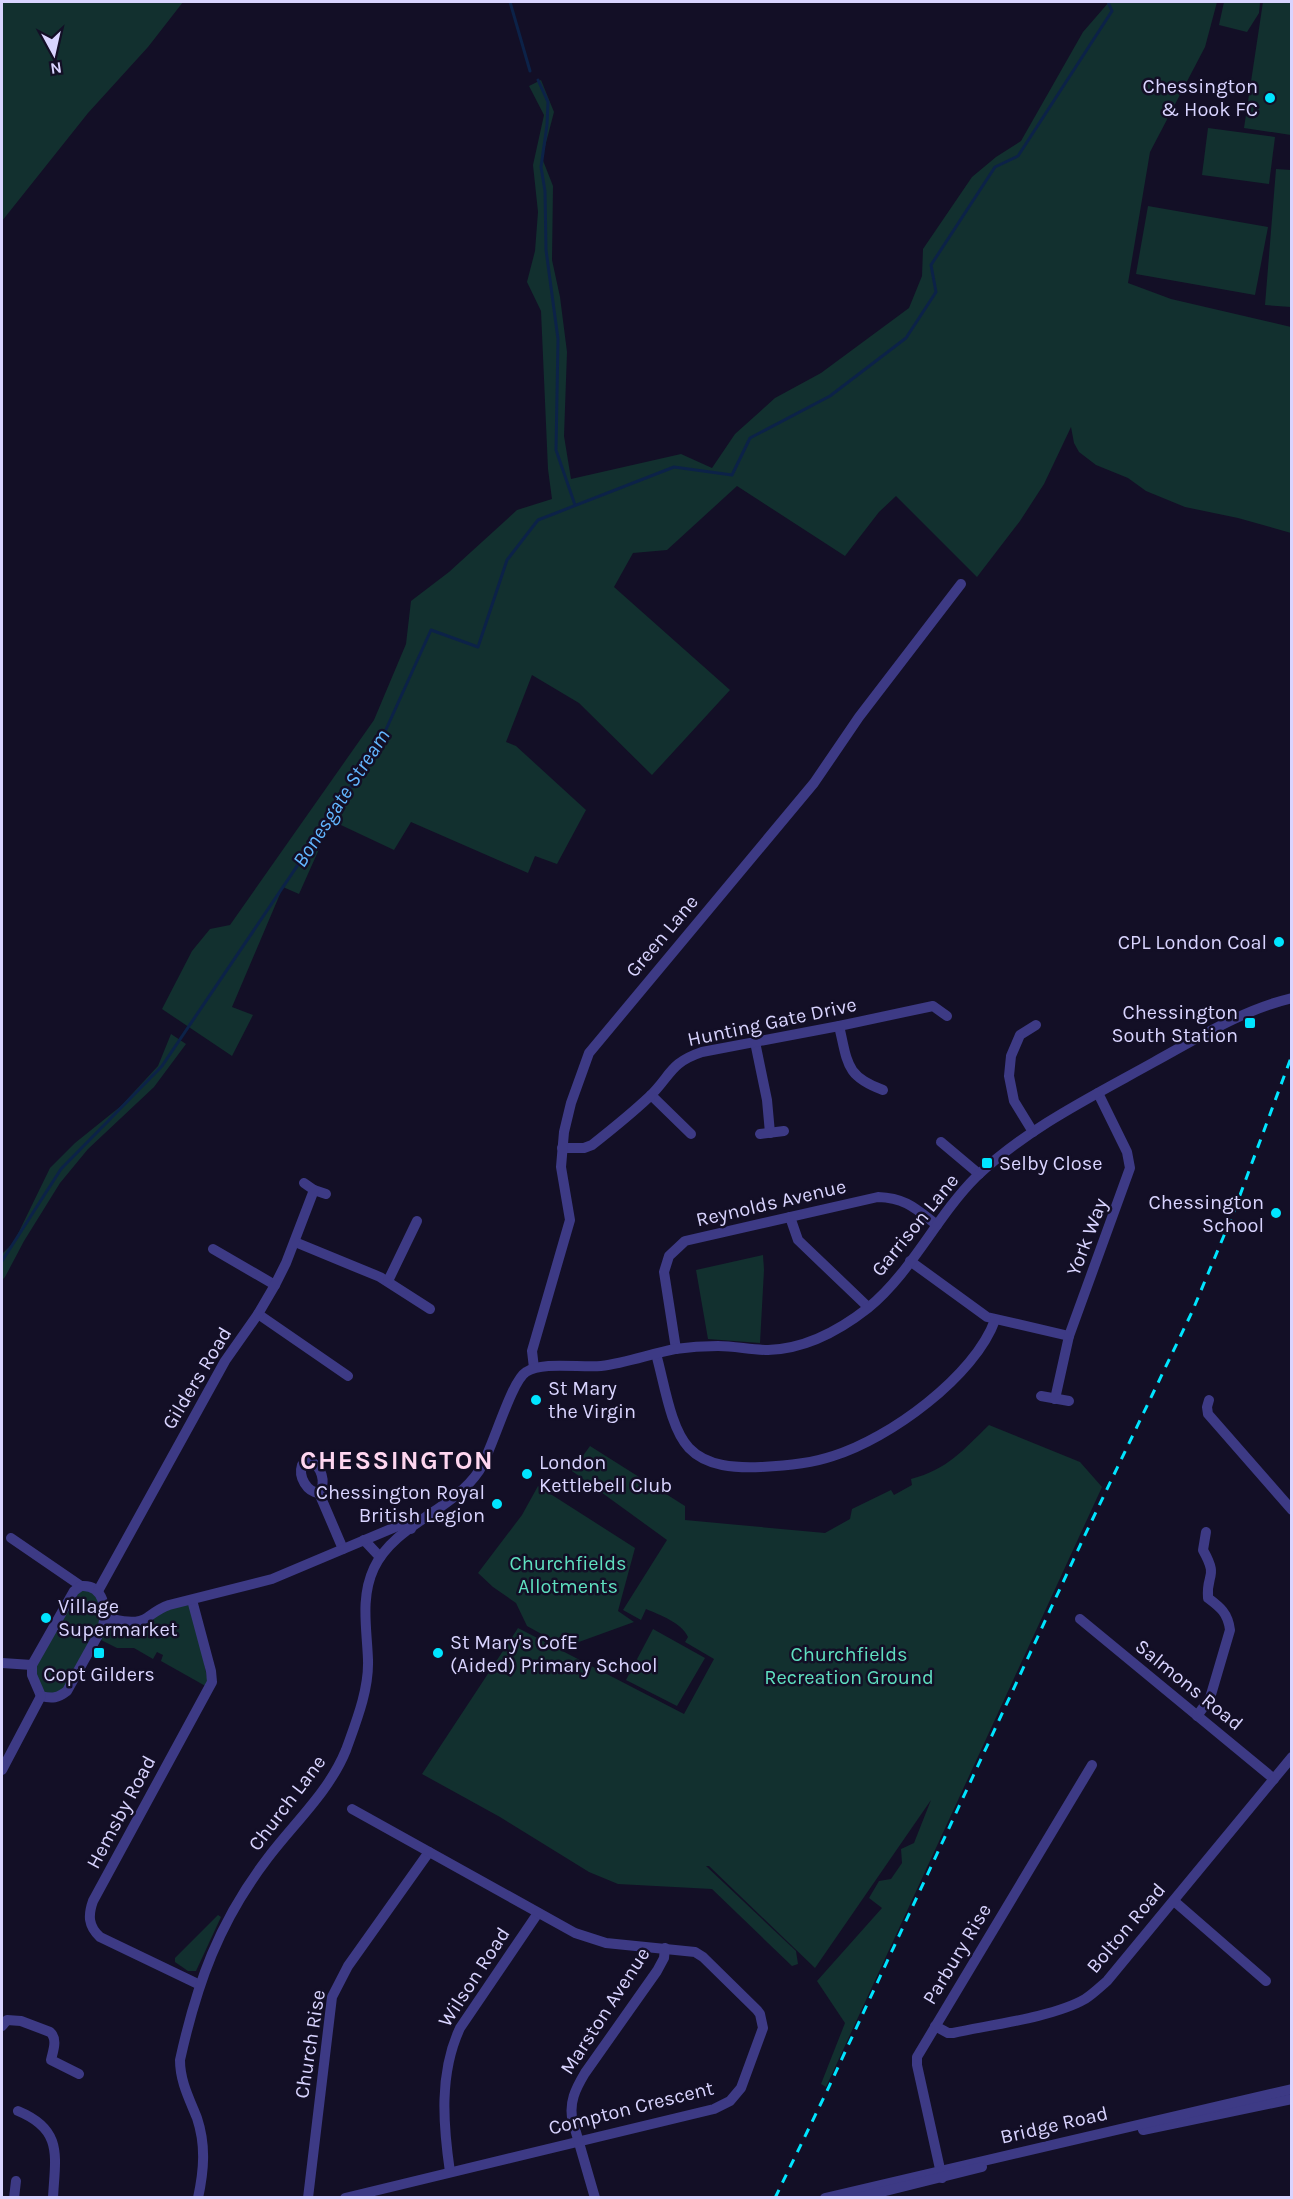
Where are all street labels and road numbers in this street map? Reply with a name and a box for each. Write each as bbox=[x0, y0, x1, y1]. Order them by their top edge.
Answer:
street label: Green Lane bbox=[621, 890, 703, 982]
street label: Hunting Gate Drive bbox=[685, 993, 859, 1051]
street label: Garrison Lane bbox=[867, 1169, 963, 1281]
street label: Reynolds Avenue bbox=[694, 1175, 848, 1231]
street label: York Way bbox=[1062, 1195, 1112, 1279]
street label: Gilders Road bbox=[158, 1323, 236, 1433]
street label: Salmons Road bbox=[1131, 1635, 1247, 1735]
street label: Hemsby Road bbox=[82, 1751, 160, 1873]
street label: Church Lane bbox=[244, 1751, 330, 1855]
street label: Bolton Road bbox=[1082, 1878, 1170, 1978]
street label: Parbury Rise bbox=[918, 1899, 996, 2009]
street label: Wilson Road bbox=[433, 1923, 515, 2031]
street label: Marston Avenue bbox=[555, 1943, 655, 2079]
street label: Church Rise bbox=[290, 1988, 330, 2100]
street label: Compton Crescent bbox=[546, 2076, 716, 2140]
street label: Bridge Road bbox=[998, 2101, 1110, 2149]

